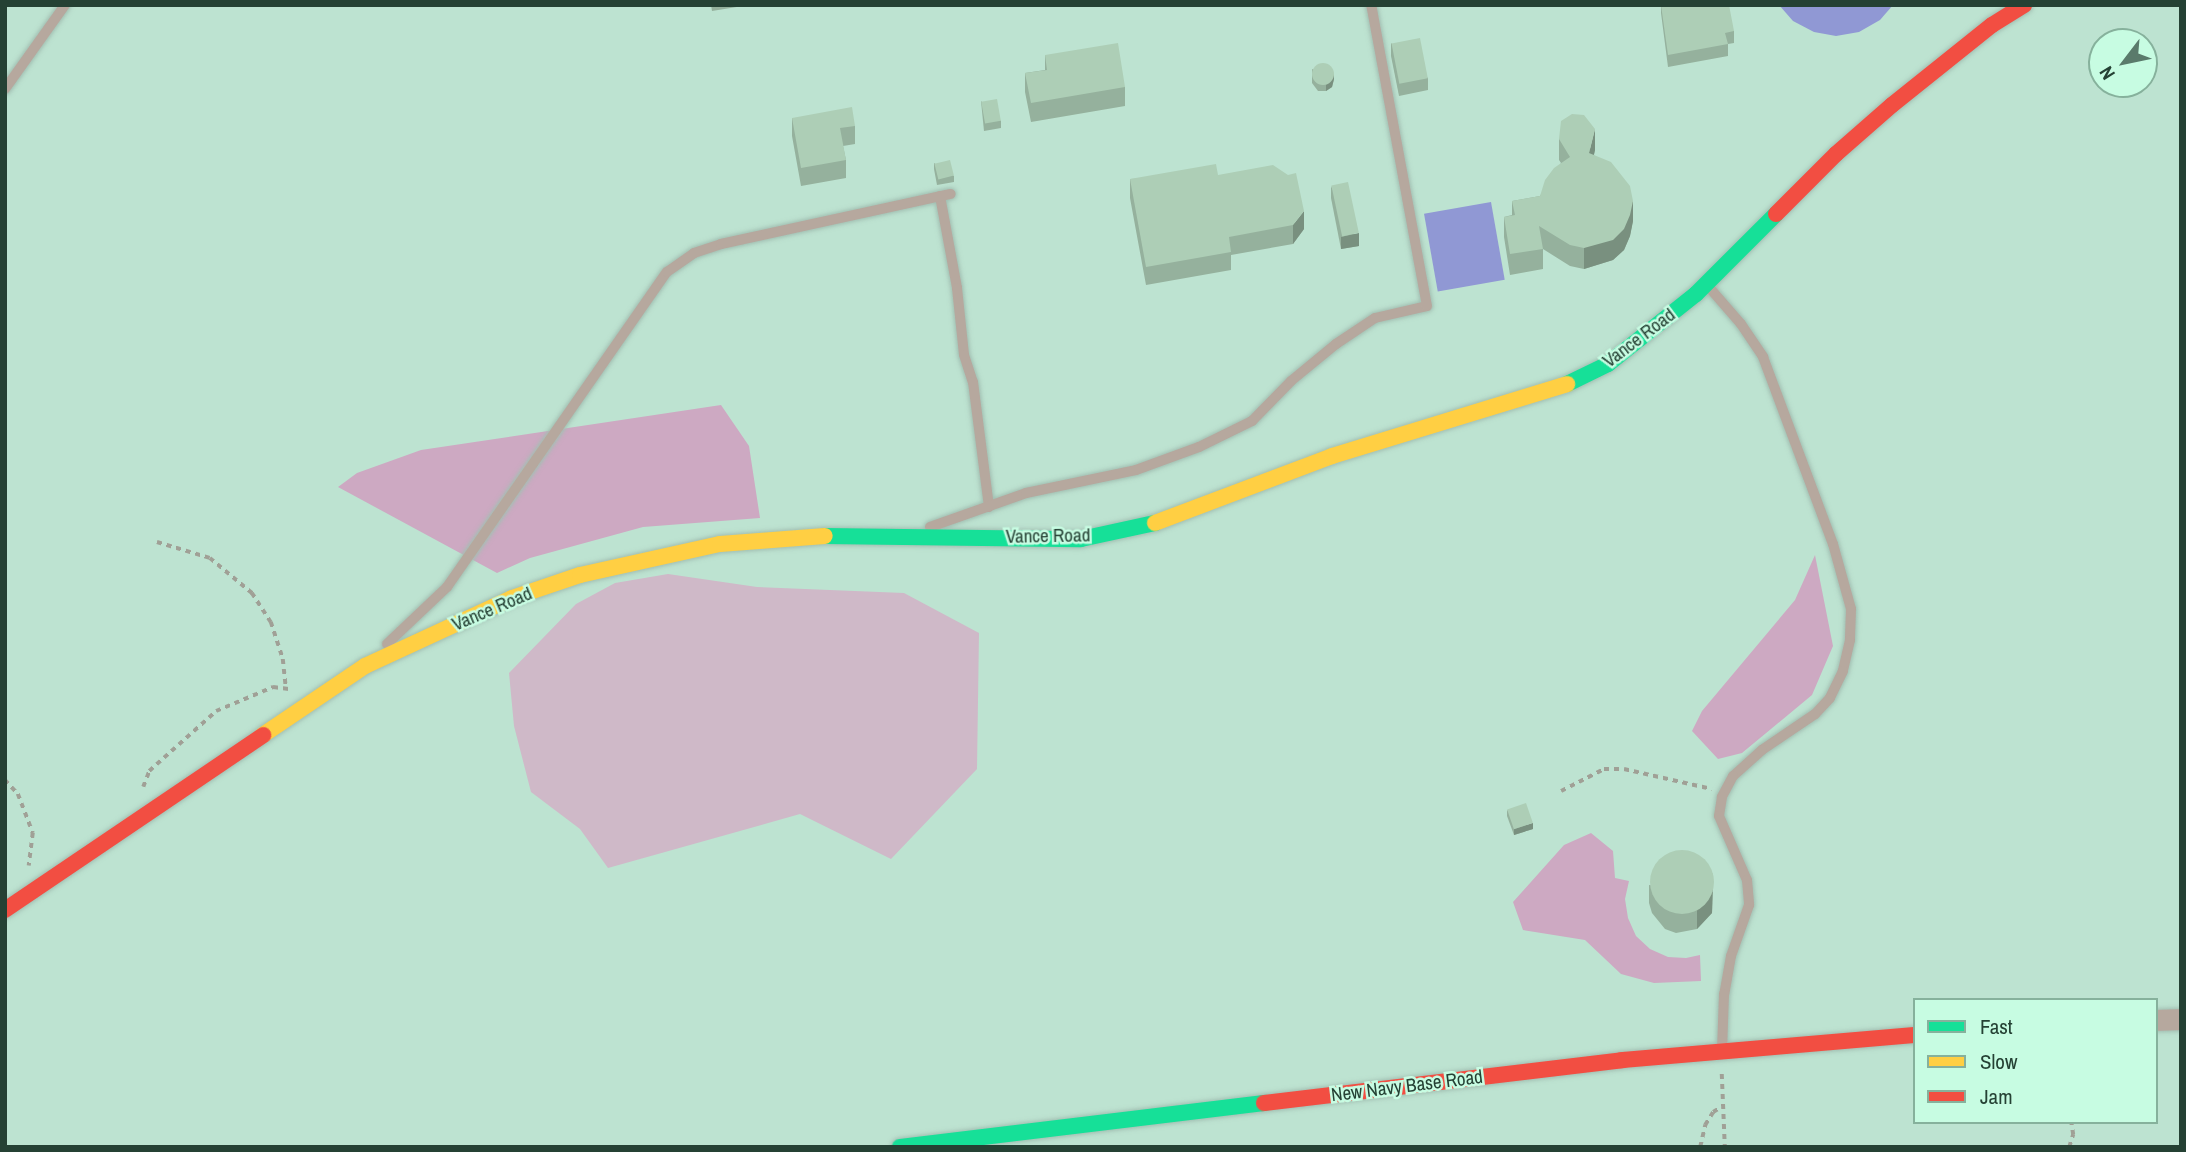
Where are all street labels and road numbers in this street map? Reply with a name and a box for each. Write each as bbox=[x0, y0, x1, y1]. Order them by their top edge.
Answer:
street label: Vance Road bbox=[1598, 303, 1680, 373]
street label: Vance Road bbox=[1006, 524, 1090, 548]
street label: Vance Road bbox=[449, 582, 535, 636]
street label: New Navy Base Road bbox=[1330, 1065, 1484, 1107]

